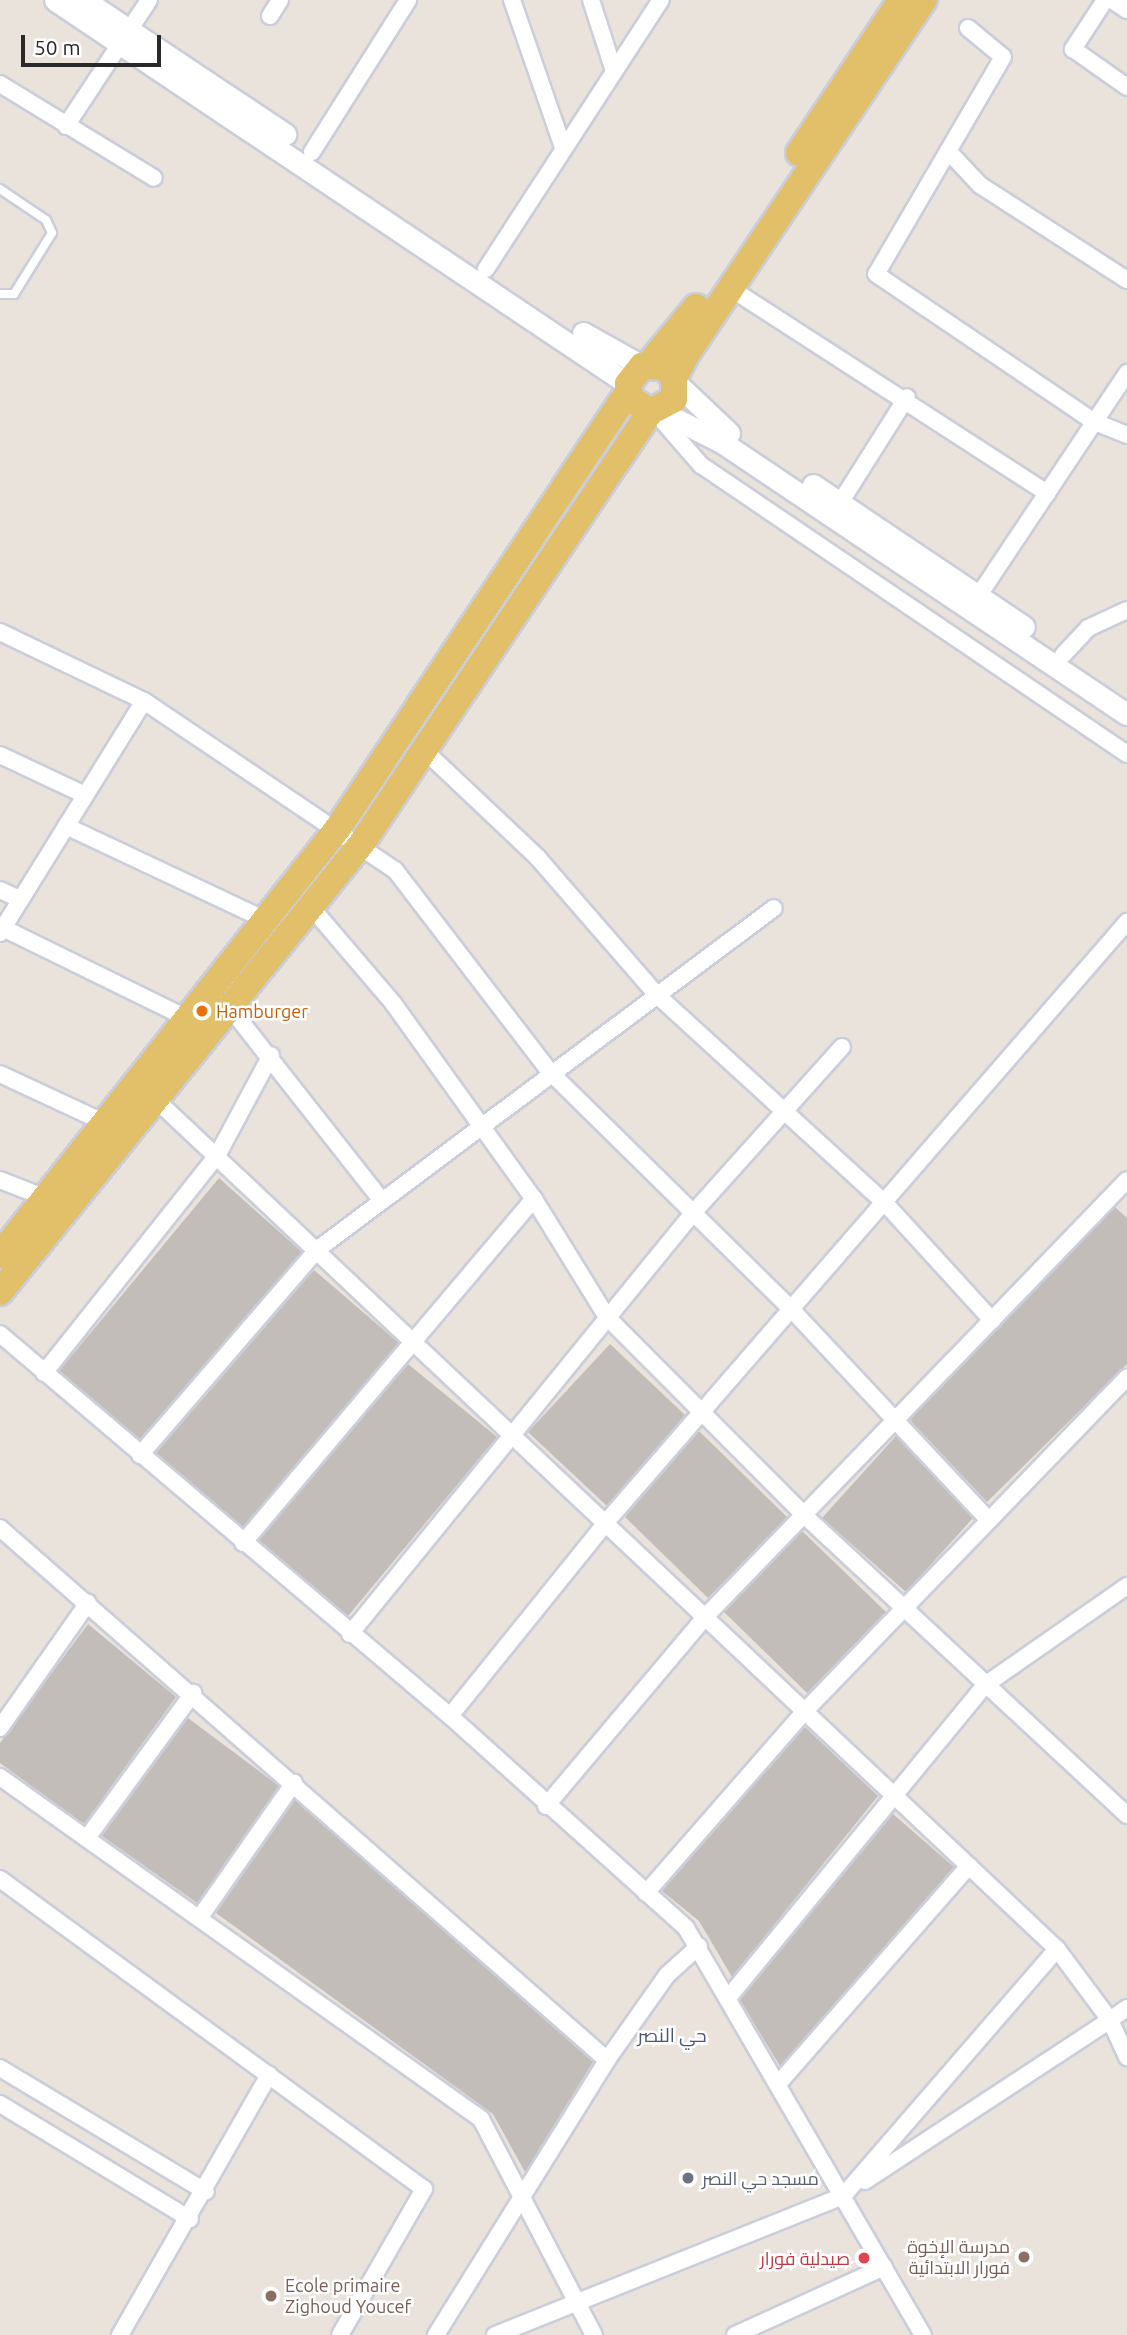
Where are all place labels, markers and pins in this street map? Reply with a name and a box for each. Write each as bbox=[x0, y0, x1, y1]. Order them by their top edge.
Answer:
place label: Hamburger bbox=[216, 1000, 308, 1022]
marker: Hamburger bbox=[194, 1003, 210, 1019]
place label: مسجد حي النصر bbox=[702, 2167, 819, 2189]
marker: مسجد حي النصر bbox=[680, 2170, 696, 2186]
place label: مدرسة الإخوة فورار الابتدائية bbox=[907, 2236, 1010, 2278]
place label: صيدلية فورار bbox=[760, 2247, 850, 2269]
marker: مدرسة الإخوة فورار الابتدائية bbox=[1016, 2249, 1032, 2265]
marker: صيدلية فورار bbox=[856, 2250, 872, 2266]
place label: Ecole primaire Zighoud Youcef bbox=[285, 2275, 411, 2318]
marker: Ecole primaire Zighoud Youcef bbox=[263, 2288, 279, 2304]

